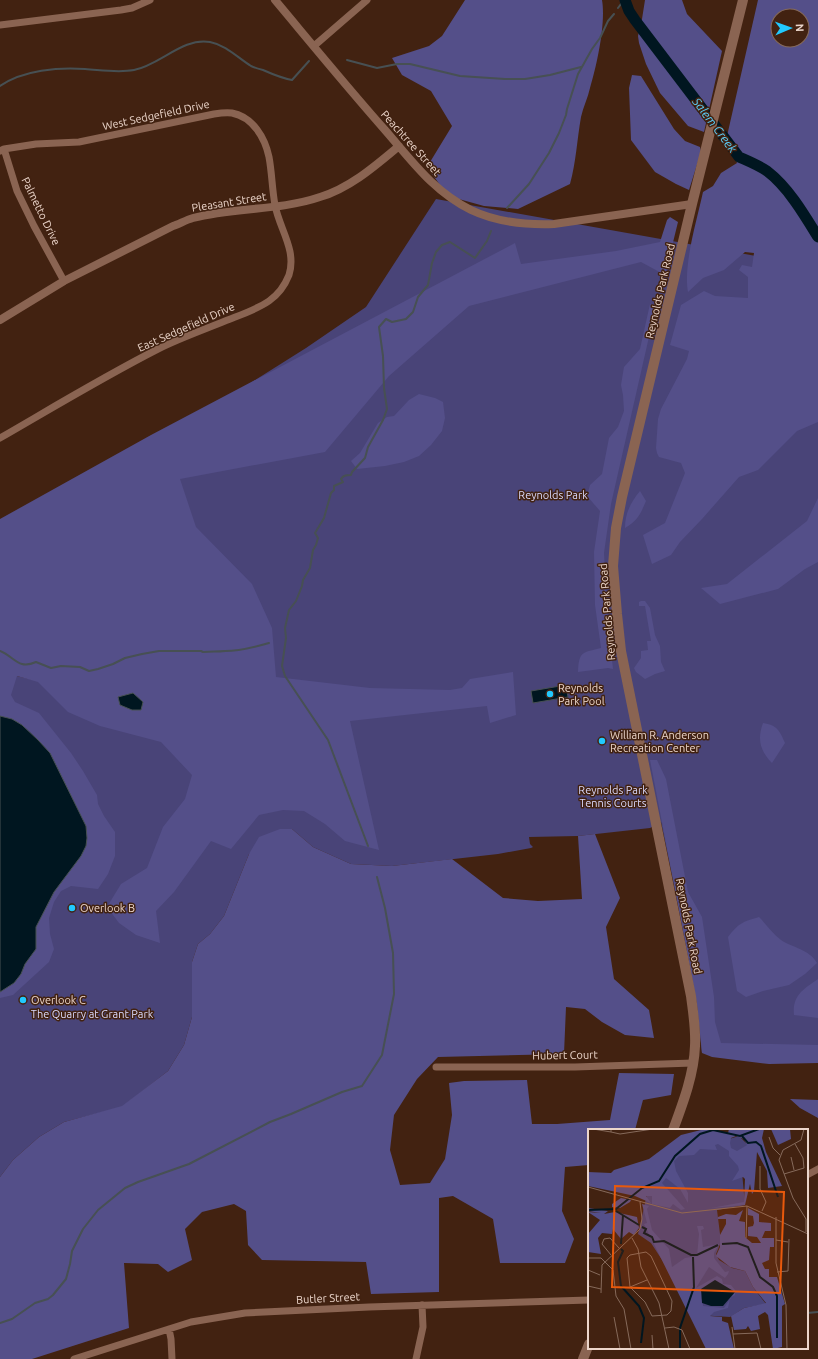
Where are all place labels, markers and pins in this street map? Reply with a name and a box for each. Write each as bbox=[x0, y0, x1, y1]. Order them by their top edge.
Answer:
place label: Reynolds Park Pool bbox=[558, 682, 605, 707]
marker: Reynolds Park Pool bbox=[545, 689, 555, 699]
place label: William R. Anderson Recreation Center bbox=[610, 729, 709, 754]
marker: William R. Anderson Recreation Center bbox=[597, 736, 607, 746]
place label: Overlook B bbox=[80, 902, 135, 914]
marker: Overlook B bbox=[67, 903, 77, 913]
place label: Overlook C bbox=[31, 994, 86, 1006]
marker: Overlook C bbox=[18, 995, 28, 1005]

